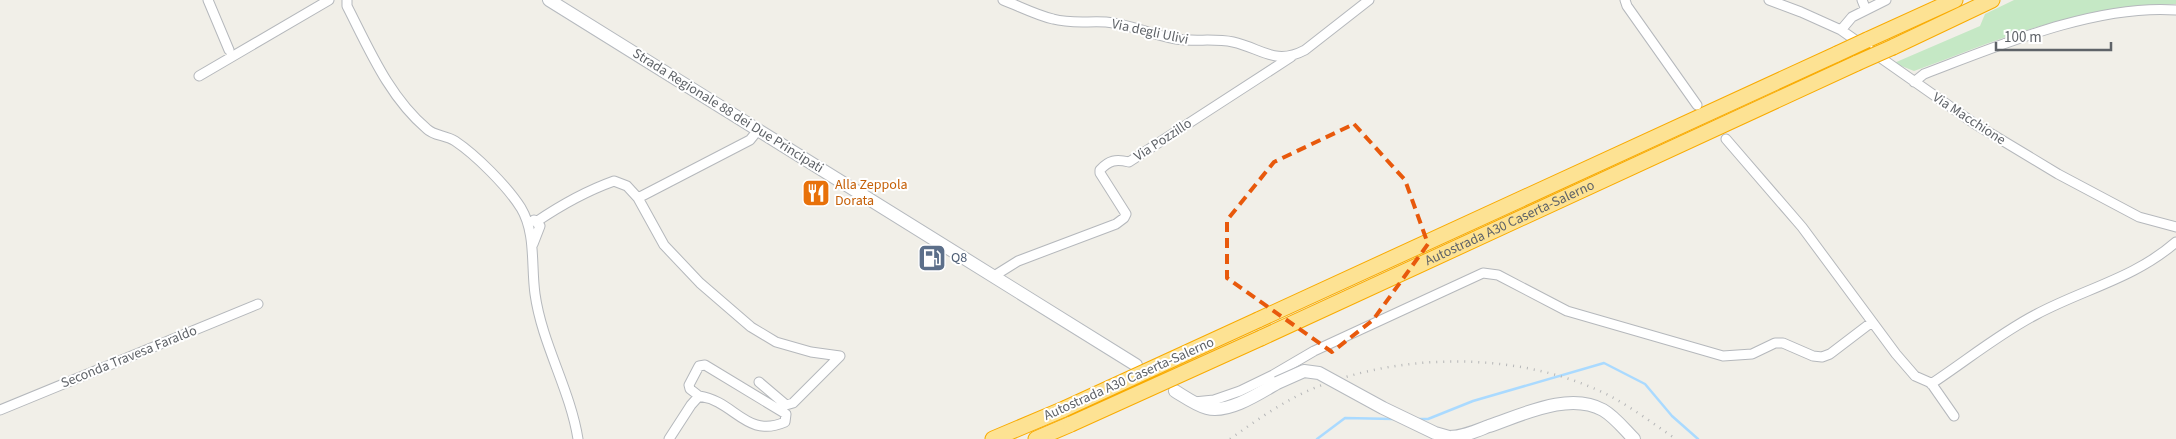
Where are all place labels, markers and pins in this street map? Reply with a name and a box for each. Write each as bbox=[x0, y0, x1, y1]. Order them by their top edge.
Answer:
place label: Alla Zeppola Dorata bbox=[835, 175, 908, 211]
restaurant icon: Alla Zeppola Dorata bbox=[801, 178, 831, 208]
fuel station icon: Q8 bbox=[917, 243, 947, 273]
place label: Q8 bbox=[951, 248, 967, 268]

